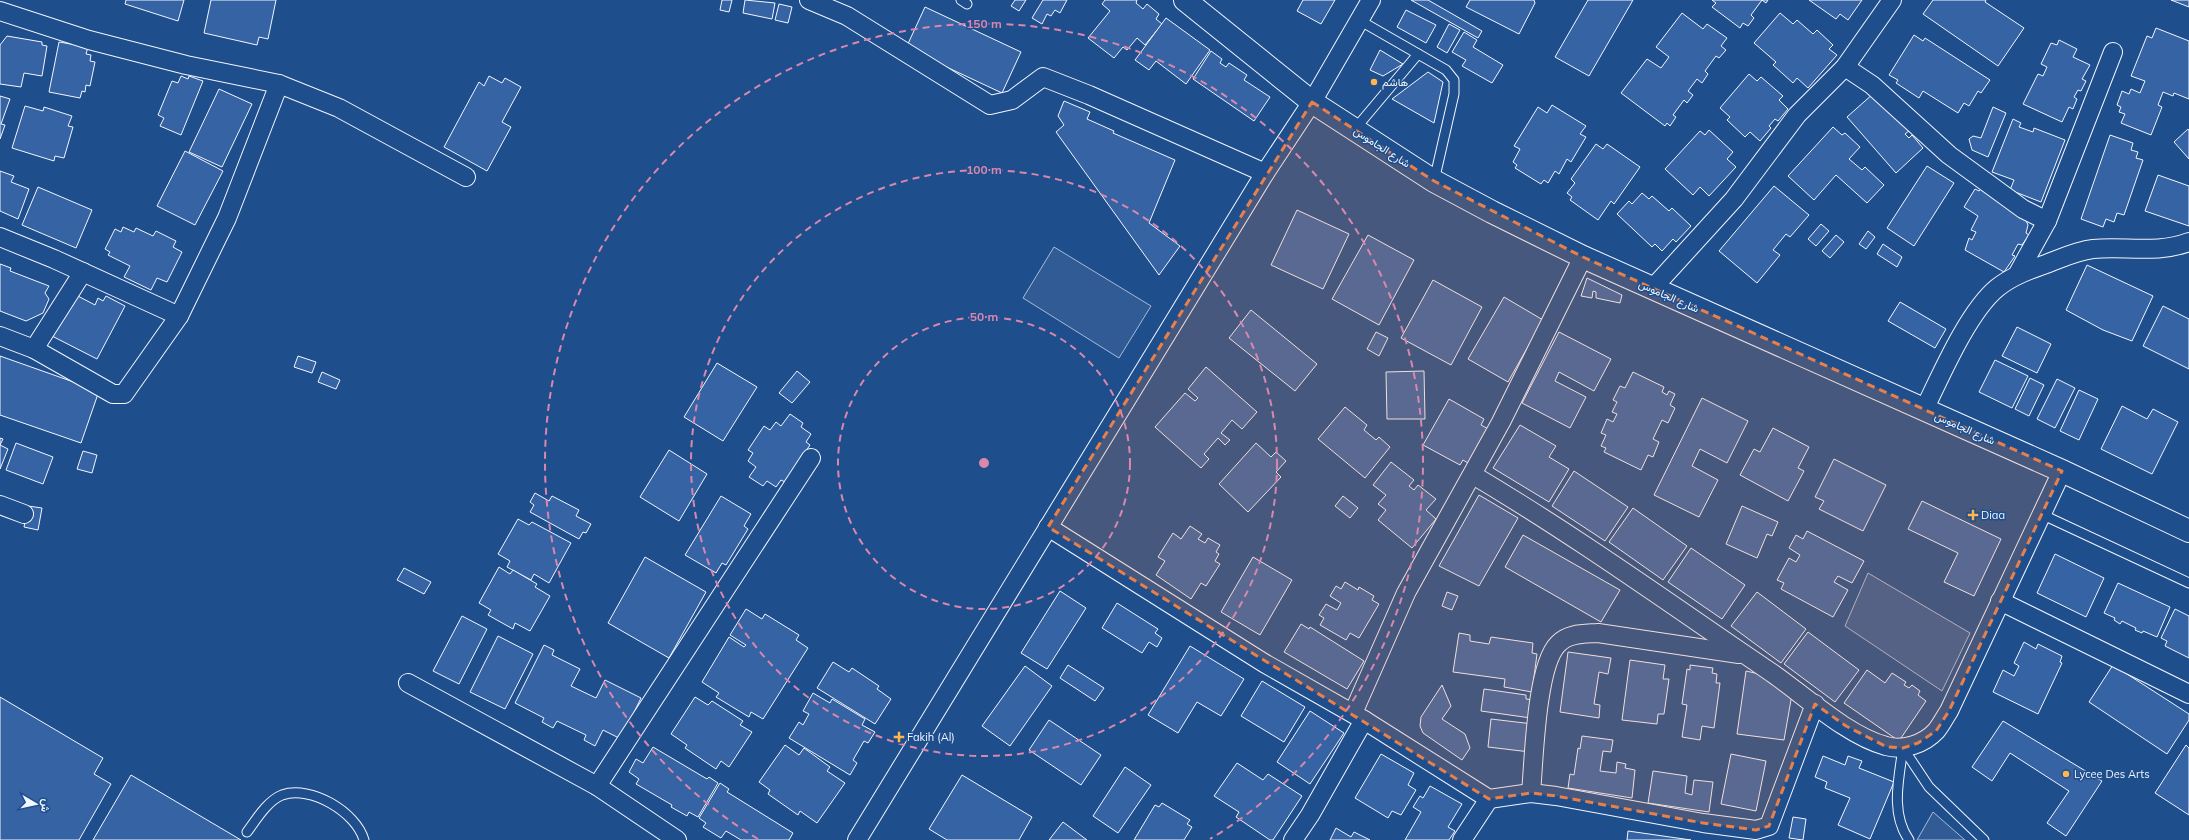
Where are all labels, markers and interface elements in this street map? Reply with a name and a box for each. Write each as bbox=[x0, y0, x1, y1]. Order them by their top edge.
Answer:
text: 150 m bbox=[966, 16, 1002, 31]
place label: هاشم bbox=[1382, 75, 1409, 90]
marker: هاشم bbox=[1369, 77, 1379, 87]
street label: شارع الجاموس bbox=[1350, 123, 1413, 172]
text: 100 m bbox=[966, 162, 1002, 177]
street label: شارع الجاموس bbox=[1636, 276, 1702, 317]
text: 50 m bbox=[970, 309, 998, 324]
street label: شارع الجاموس bbox=[1932, 408, 1998, 449]
centre of rings bbox=[977, 456, 991, 470]
place label: Diaa bbox=[1981, 508, 2005, 522]
marker: Diaa bbox=[1968, 510, 1978, 520]
place label: Fakih (Al) bbox=[907, 730, 955, 744]
marker: Fakih (Al) bbox=[894, 732, 904, 742]
place label: Lycee Des Arts bbox=[2074, 767, 2150, 781]
marker: Lycee Des Arts bbox=[2061, 769, 2071, 779]
north arrow bbox=[16, 784, 56, 824]
text: ش bbox=[38, 798, 54, 813]

